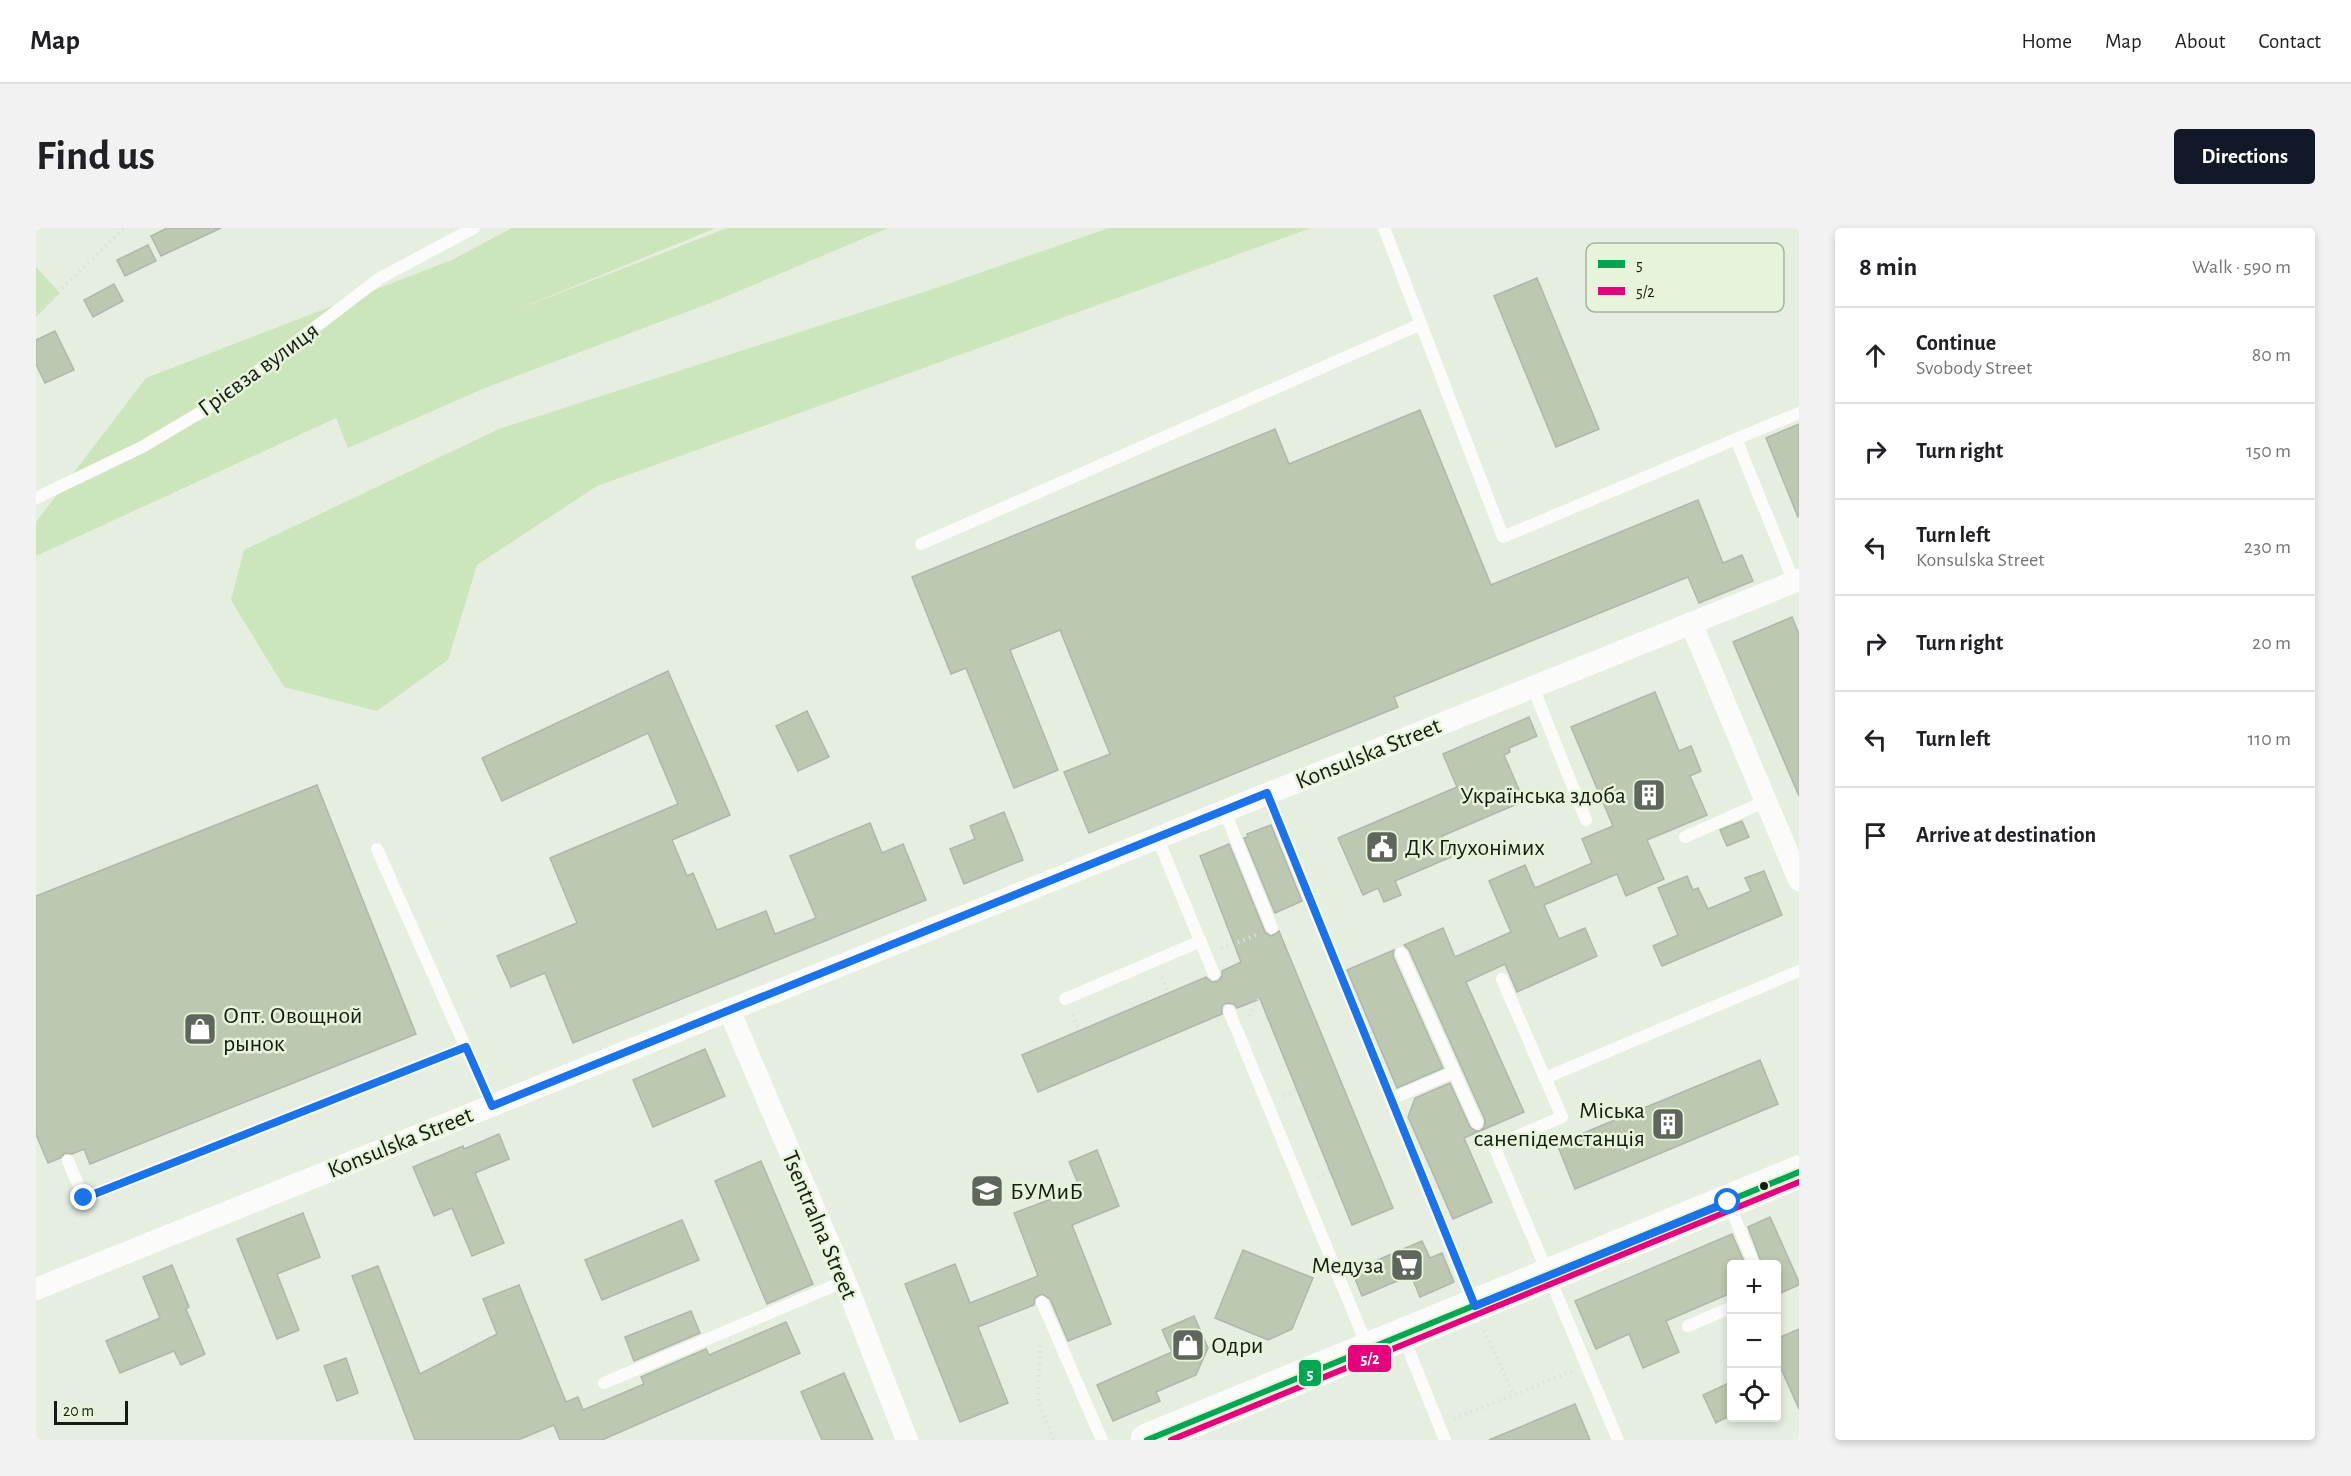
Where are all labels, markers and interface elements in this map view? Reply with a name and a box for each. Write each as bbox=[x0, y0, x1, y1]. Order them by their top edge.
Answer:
text: Map bbox=[30, 27, 80, 55]
text: Home bbox=[2021, 31, 2072, 52]
text: Map bbox=[2105, 31, 2142, 52]
text: About bbox=[2175, 31, 2225, 52]
text: Contact bbox=[2258, 31, 2321, 52]
button: Directions bbox=[2174, 129, 2315, 184]
text: Find us bbox=[36, 135, 155, 177]
legend bbox=[1586, 243, 1784, 312]
text: 8 min bbox=[1859, 254, 1917, 280]
text: 5 bbox=[1636, 257, 1643, 273]
text: Walk · 590 m bbox=[2192, 257, 2291, 277]
text: 5/2 bbox=[1636, 284, 1655, 300]
street label: Грієвза вулиця bbox=[194, 318, 323, 421]
text: Continue bbox=[1916, 332, 1996, 354]
icon: ahead bbox=[1859, 339, 1892, 372]
text: 80 m bbox=[2252, 345, 2291, 365]
text: Svobody Street bbox=[1916, 358, 2032, 378]
icon: right bbox=[1859, 435, 1892, 468]
text: Turn right bbox=[1916, 440, 2003, 462]
text: 150 m bbox=[2246, 441, 2291, 461]
text: Turn left bbox=[1916, 524, 1990, 546]
icon: left bbox=[1859, 531, 1892, 564]
text: 230 m bbox=[2244, 537, 2291, 557]
text: Konsulska Street bbox=[1916, 550, 2045, 570]
icon: right bbox=[1859, 627, 1892, 660]
text: Turn right bbox=[1916, 632, 2003, 654]
text: 20 m bbox=[2252, 633, 2291, 653]
street label: Konsulska Street bbox=[1292, 714, 1445, 794]
icon: left bbox=[1859, 723, 1892, 756]
text: Turn left bbox=[1916, 728, 1990, 750]
text: 110 m bbox=[2247, 729, 2291, 749]
building icon: Українська здоба bbox=[1631, 777, 1667, 813]
place label: Українська здоба bbox=[1460, 784, 1626, 808]
icon: arrive bbox=[1859, 819, 1892, 852]
text: Arrive at destination bbox=[1916, 824, 2096, 846]
public building icon: ДК Глухонімих bbox=[1364, 829, 1400, 865]
place label: ДК Глухонімих bbox=[1405, 836, 1545, 860]
place label: Опт. Овощной рынок bbox=[223, 1004, 363, 1056]
shop icon: Опт. Овощной рынок bbox=[182, 1011, 218, 1047]
place label: Міська санепідемстанція bbox=[1474, 1099, 1645, 1151]
street label: Konsulska Street bbox=[324, 1103, 477, 1183]
building icon: Міська санепідемстанція bbox=[1650, 1106, 1686, 1142]
street label: Tsentralna Street bbox=[777, 1148, 861, 1303]
school or university icon: БУМиБ bbox=[969, 1173, 1005, 1209]
place label: БУМиБ bbox=[1010, 1180, 1083, 1204]
unlabelled marker bbox=[1758, 1180, 1770, 1192]
route end bbox=[70, 1184, 96, 1210]
route start bbox=[1714, 1188, 1740, 1214]
supermarket icon: Медуза bbox=[1389, 1247, 1425, 1283]
place label: Медуза bbox=[1311, 1254, 1384, 1278]
map controls bbox=[1727, 1260, 1781, 1422]
button: + bbox=[1727, 1260, 1781, 1314]
button: − bbox=[1727, 1314, 1781, 1368]
shop icon: Одри bbox=[1170, 1327, 1206, 1363]
place label: Одри bbox=[1211, 1334, 1264, 1358]
line badge: 5/2 bbox=[1347, 1344, 1392, 1373]
text: 5/2 bbox=[1361, 1351, 1380, 1367]
line badge: 5 bbox=[1298, 1359, 1322, 1387]
text: 5 bbox=[1307, 1366, 1314, 1382]
button: locate bbox=[1727, 1368, 1781, 1422]
scale bar bbox=[54, 1398, 128, 1426]
text: 20 m bbox=[63, 1403, 94, 1419]

